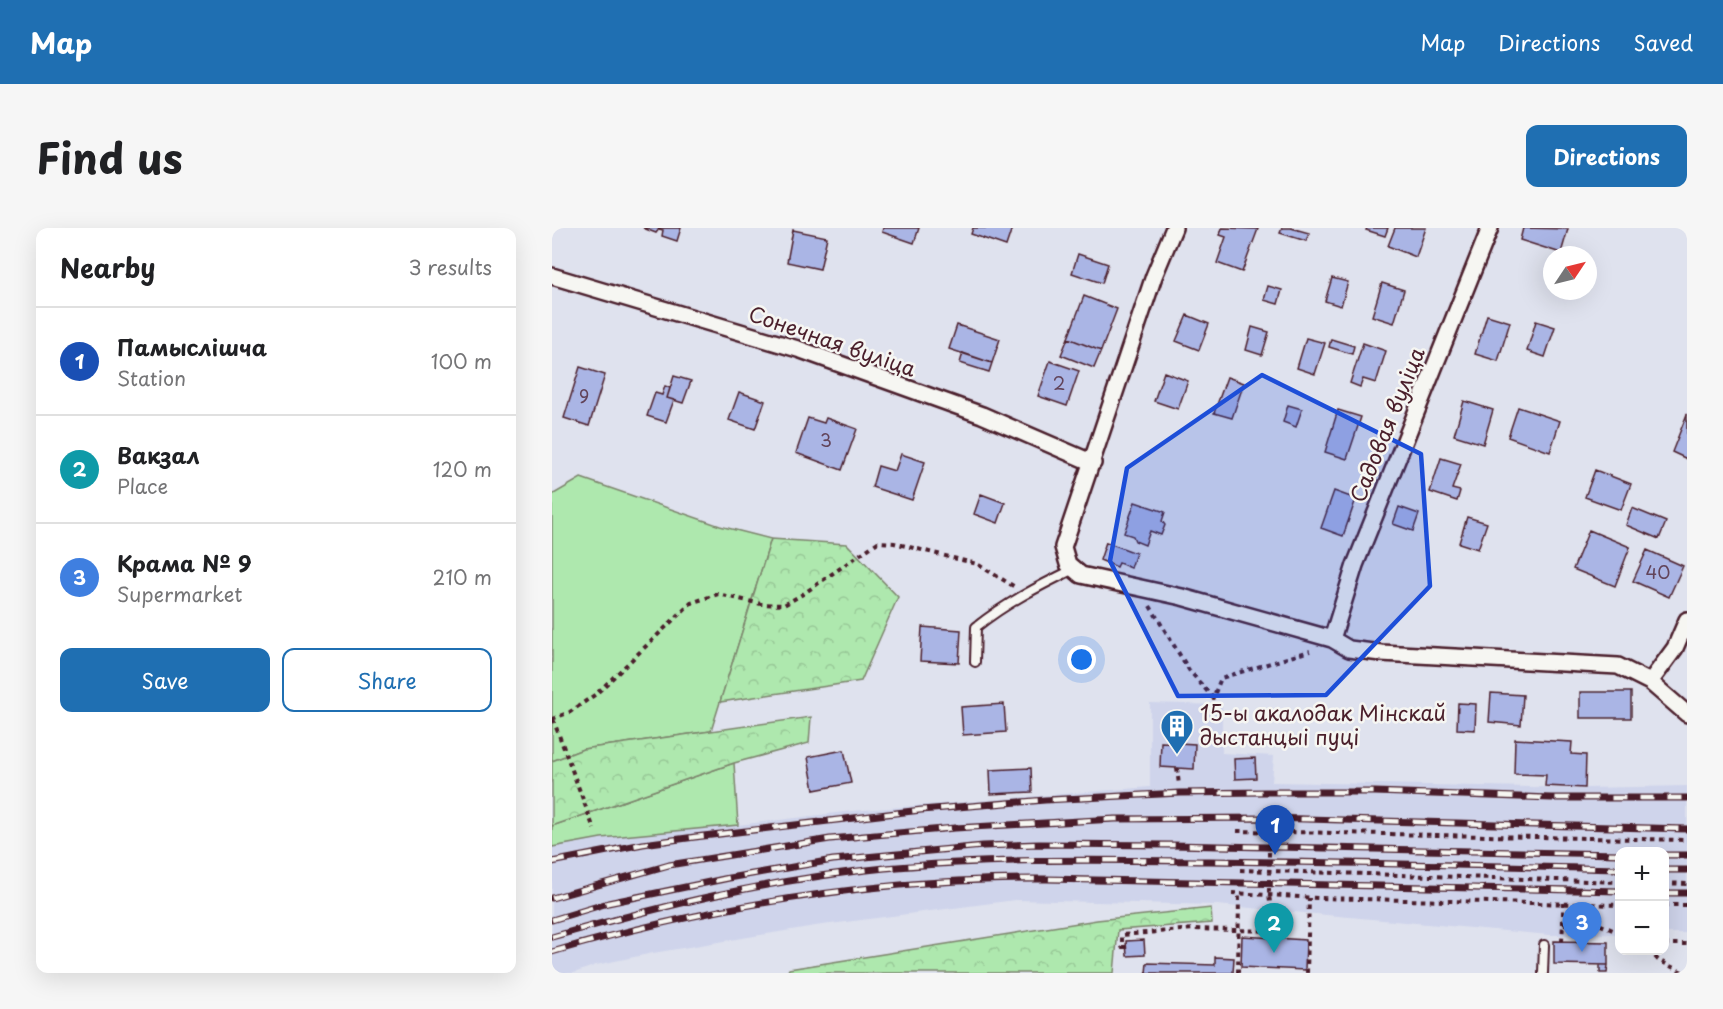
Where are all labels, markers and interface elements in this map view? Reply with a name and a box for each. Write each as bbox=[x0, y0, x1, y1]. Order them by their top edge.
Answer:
text: Map bbox=[30, 21, 92, 64]
text: Map bbox=[1420, 26, 1465, 58]
text: Directions bbox=[1498, 26, 1600, 58]
text: Saved bbox=[1633, 26, 1693, 58]
text: Find us bbox=[36, 125, 183, 188]
button: Directions bbox=[1526, 125, 1687, 187]
north arrow bbox=[1543, 246, 1597, 300]
text: Nearby bbox=[60, 248, 155, 287]
text: 3 results bbox=[409, 252, 492, 282]
street label: Сонечная вуліца bbox=[745, 296, 921, 384]
text: Памыслішча bbox=[117, 330, 267, 363]
street label: Садовая вуліца bbox=[1340, 342, 1432, 507]
text: 1 bbox=[75, 346, 84, 376]
text: 100 m bbox=[431, 346, 492, 376]
text: Station bbox=[117, 363, 186, 393]
house number: 2 bbox=[1053, 369, 1065, 396]
house number: 9 bbox=[579, 382, 589, 409]
house number: 3 bbox=[820, 426, 832, 453]
text: Вакзал bbox=[117, 438, 200, 471]
text: 2 bbox=[72, 454, 87, 484]
text: 120 m bbox=[433, 454, 492, 484]
text: Place bbox=[117, 471, 168, 501]
text: Крама № 9 bbox=[117, 546, 252, 579]
house number: 40 bbox=[1645, 558, 1671, 585]
text: 3 bbox=[73, 562, 86, 592]
text: 210 m bbox=[433, 562, 492, 592]
text: Supermarket bbox=[117, 579, 243, 609]
your location bbox=[1067, 645, 1096, 674]
button: Save bbox=[60, 648, 270, 712]
button: Share bbox=[282, 648, 492, 712]
place label: 15-ы акалодак Мінскай дыстанцыі пуці bbox=[1200, 696, 1446, 752]
building icon: 15-ы акалодак Мінскай дыстанцыі пуці bbox=[1159, 708, 1195, 755]
pin: 1 bbox=[1256, 806, 1294, 855]
map controls bbox=[1615, 847, 1669, 955]
button: + bbox=[1615, 847, 1669, 901]
button: − bbox=[1615, 901, 1669, 955]
pin: 3 bbox=[1562, 902, 1602, 952]
pin: 2 bbox=[1254, 904, 1294, 953]

